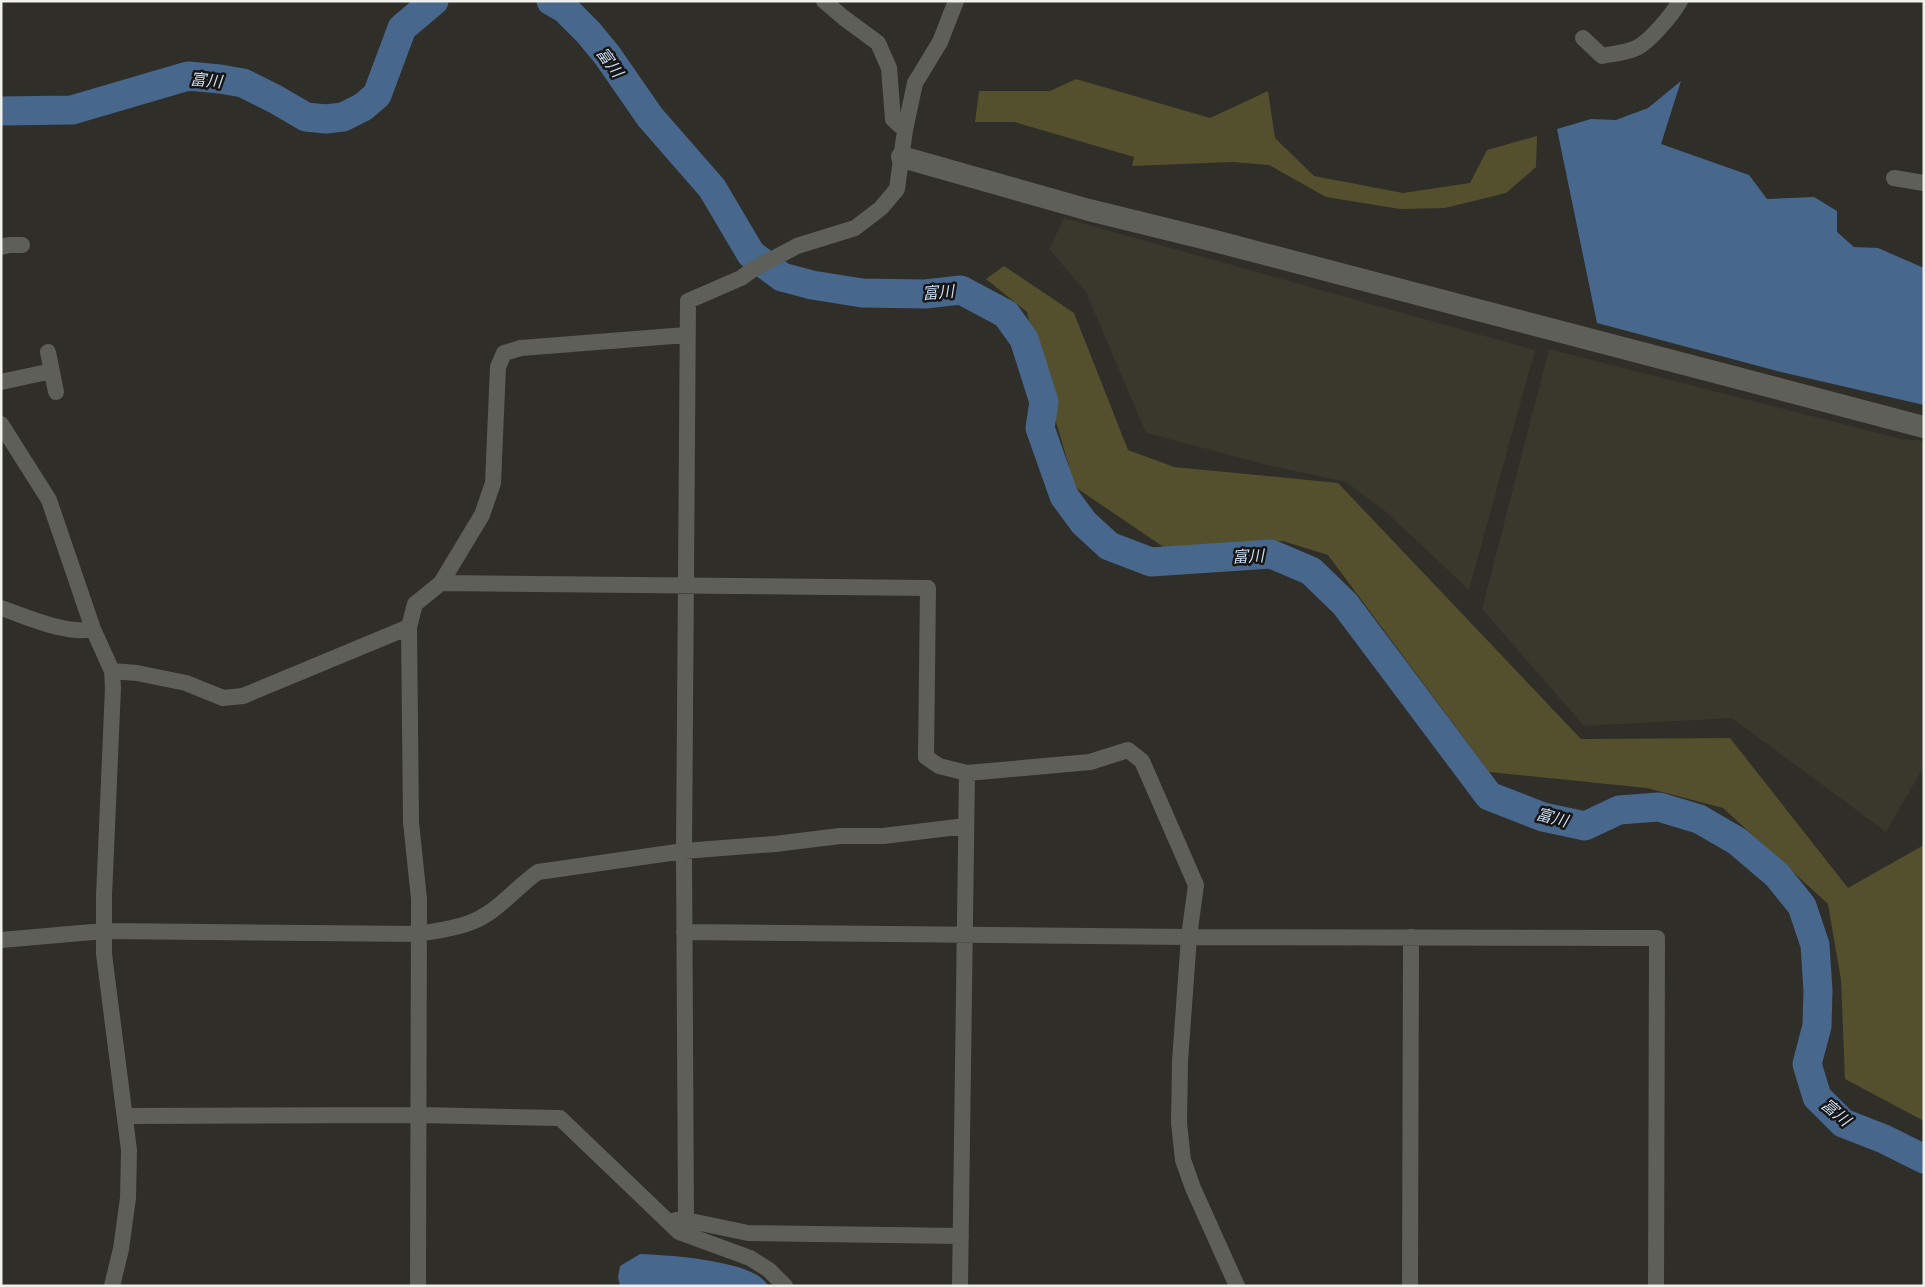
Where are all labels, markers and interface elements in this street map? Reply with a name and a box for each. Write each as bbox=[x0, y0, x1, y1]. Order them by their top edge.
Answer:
water label: 富川 bbox=[593, 44, 628, 82]
water label: 富川 bbox=[189, 70, 225, 92]
water label: 富川 bbox=[921, 281, 957, 303]
water label: 富川 bbox=[1232, 546, 1266, 567]
water label: 富川 bbox=[1534, 804, 1572, 831]
water label: 富川 bbox=[1817, 1095, 1856, 1131]

